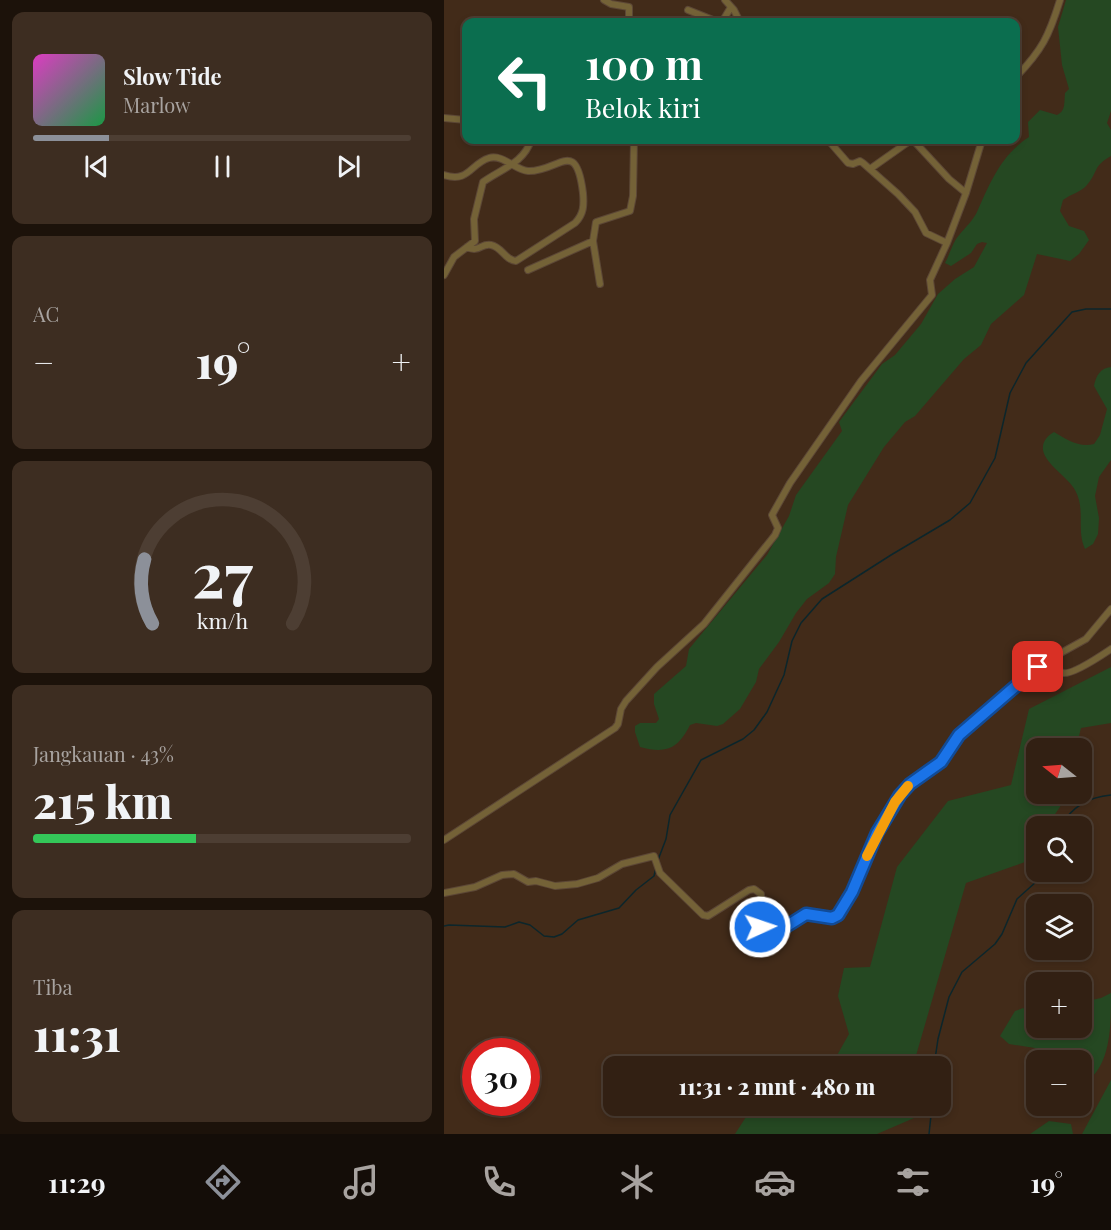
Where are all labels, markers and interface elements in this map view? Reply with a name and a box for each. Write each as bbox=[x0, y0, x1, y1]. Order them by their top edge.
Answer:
text: 100 m bbox=[585, 35, 703, 91]
icon: left bbox=[486, 42, 564, 120]
text: Slow Tide bbox=[123, 61, 222, 91]
text: Belok kiri bbox=[585, 89, 701, 125]
text: Marlow bbox=[123, 91, 191, 118]
icon: previous bbox=[80, 150, 113, 183]
icon: pause bbox=[206, 150, 239, 183]
icon: next bbox=[332, 150, 365, 183]
text: AC bbox=[33, 300, 59, 327]
text: 19° bbox=[196, 330, 250, 390]
text: − bbox=[33, 339, 54, 383]
text: + bbox=[392, 339, 411, 383]
text: 27 bbox=[191, 530, 253, 614]
text: km/h bbox=[196, 606, 248, 634]
pin bbox=[1012, 641, 1063, 692]
icon: arrive bbox=[1021, 650, 1054, 683]
north arrow bbox=[1026, 738, 1092, 804]
map controls bbox=[1026, 738, 1092, 1116]
text: Jangkauan · 43% bbox=[33, 740, 174, 767]
text: 215 km bbox=[33, 770, 173, 830]
button: search bbox=[1026, 816, 1092, 882]
button: layers bbox=[1026, 894, 1092, 960]
position arrow bbox=[728, 895, 792, 959]
button: + bbox=[1026, 972, 1092, 1038]
text: Tiba bbox=[33, 973, 73, 1000]
text: 11:31 bbox=[33, 1003, 121, 1063]
speed limit sign: 30 bbox=[462, 1038, 540, 1116]
button: − bbox=[1026, 1050, 1092, 1116]
text: 11:31 · 2 mnt · 480 m bbox=[679, 1071, 875, 1101]
icon: directions bbox=[202, 1161, 244, 1203]
icon: music bbox=[340, 1161, 382, 1203]
icon: phone bbox=[478, 1161, 520, 1203]
icon: climate bbox=[616, 1161, 658, 1203]
icon: car bbox=[754, 1161, 796, 1203]
icon: filters bbox=[892, 1161, 934, 1203]
text: 11:29 bbox=[48, 1164, 106, 1200]
text: 19° bbox=[1030, 1164, 1063, 1200]

